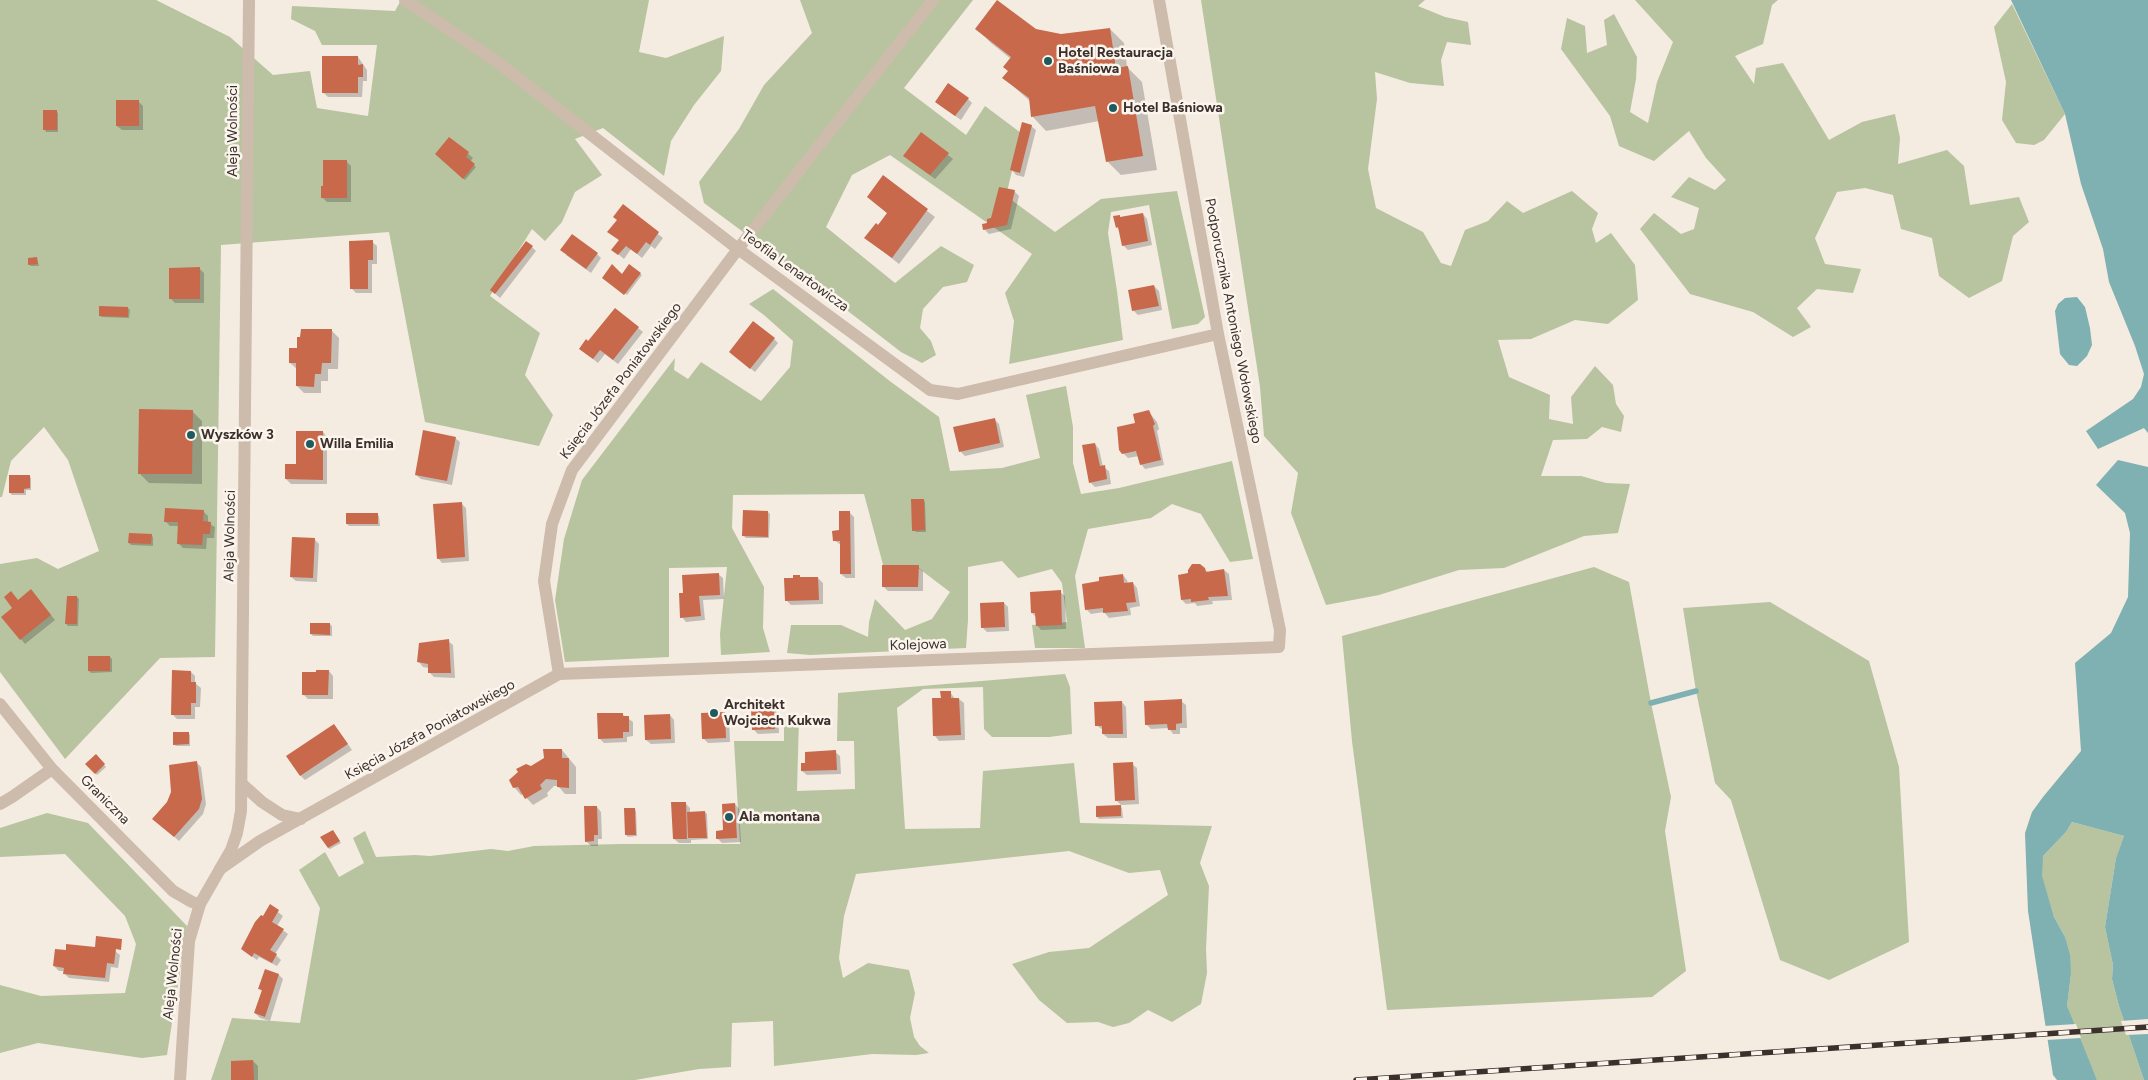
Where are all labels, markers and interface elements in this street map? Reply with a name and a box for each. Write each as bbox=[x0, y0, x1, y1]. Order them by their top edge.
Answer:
place label: Hotel Restauracja Baśniowa bbox=[1058, 45, 1173, 78]
marker: Hotel Restauracja Baśniowa bbox=[1042, 55, 1054, 67]
street label: Aleja Wolności bbox=[225, 85, 241, 177]
place label: Hotel Baśniowa bbox=[1123, 100, 1223, 116]
marker: Hotel Baśniowa bbox=[1107, 102, 1119, 114]
street label: Podporucznika Antoniego Wołowskiego bbox=[1201, 197, 1265, 445]
street label: Teofila Lenartowicza bbox=[738, 226, 852, 316]
street label: Księcia Józefa Poniatowskiego bbox=[557, 299, 685, 463]
place label: Wyszków 3 bbox=[201, 427, 274, 443]
marker: Wyszków 3 bbox=[185, 429, 197, 441]
place label: Willa Emilia bbox=[320, 436, 394, 452]
marker: Willa Emilia bbox=[304, 438, 316, 450]
street label: Aleja Wolności bbox=[221, 490, 239, 582]
street label: Kolejowa bbox=[889, 636, 947, 654]
street label: Księcia Józefa Poniatowskiego bbox=[342, 676, 518, 784]
place label: Architekt Wojciech Kukwa bbox=[724, 697, 831, 730]
marker: Architekt Wojciech Kukwa bbox=[708, 707, 720, 719]
street label: Graniczna bbox=[77, 772, 133, 828]
place label: Ala montana bbox=[739, 809, 820, 825]
marker: Ala montana bbox=[723, 811, 735, 823]
street label: Aleja Wolności bbox=[160, 927, 186, 1021]

